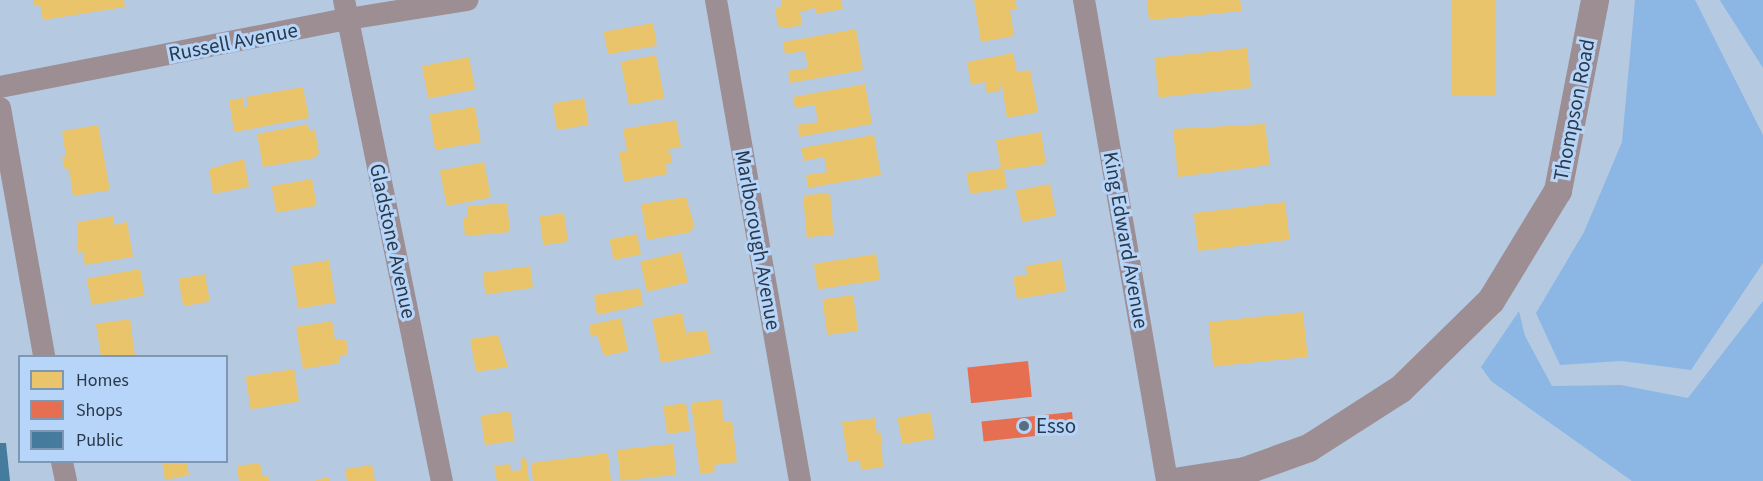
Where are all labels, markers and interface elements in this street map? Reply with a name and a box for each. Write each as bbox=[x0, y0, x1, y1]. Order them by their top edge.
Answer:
street label: Russell Avenue bbox=[166, 17, 300, 67]
street label: Thompson Road bbox=[1548, 37, 1600, 183]
street label: Marlborough Avenue bbox=[730, 148, 786, 332]
street label: King Edward Avenue bbox=[1098, 150, 1154, 330]
street label: Gladstone Avenue bbox=[364, 161, 422, 321]
legend bbox=[18, 355, 228, 463]
text: Homes bbox=[76, 368, 129, 393]
text: Shops bbox=[76, 398, 123, 423]
place label: Esso bbox=[1036, 413, 1076, 439]
marker: Esso bbox=[1017, 419, 1031, 433]
text: Public bbox=[76, 428, 123, 453]

